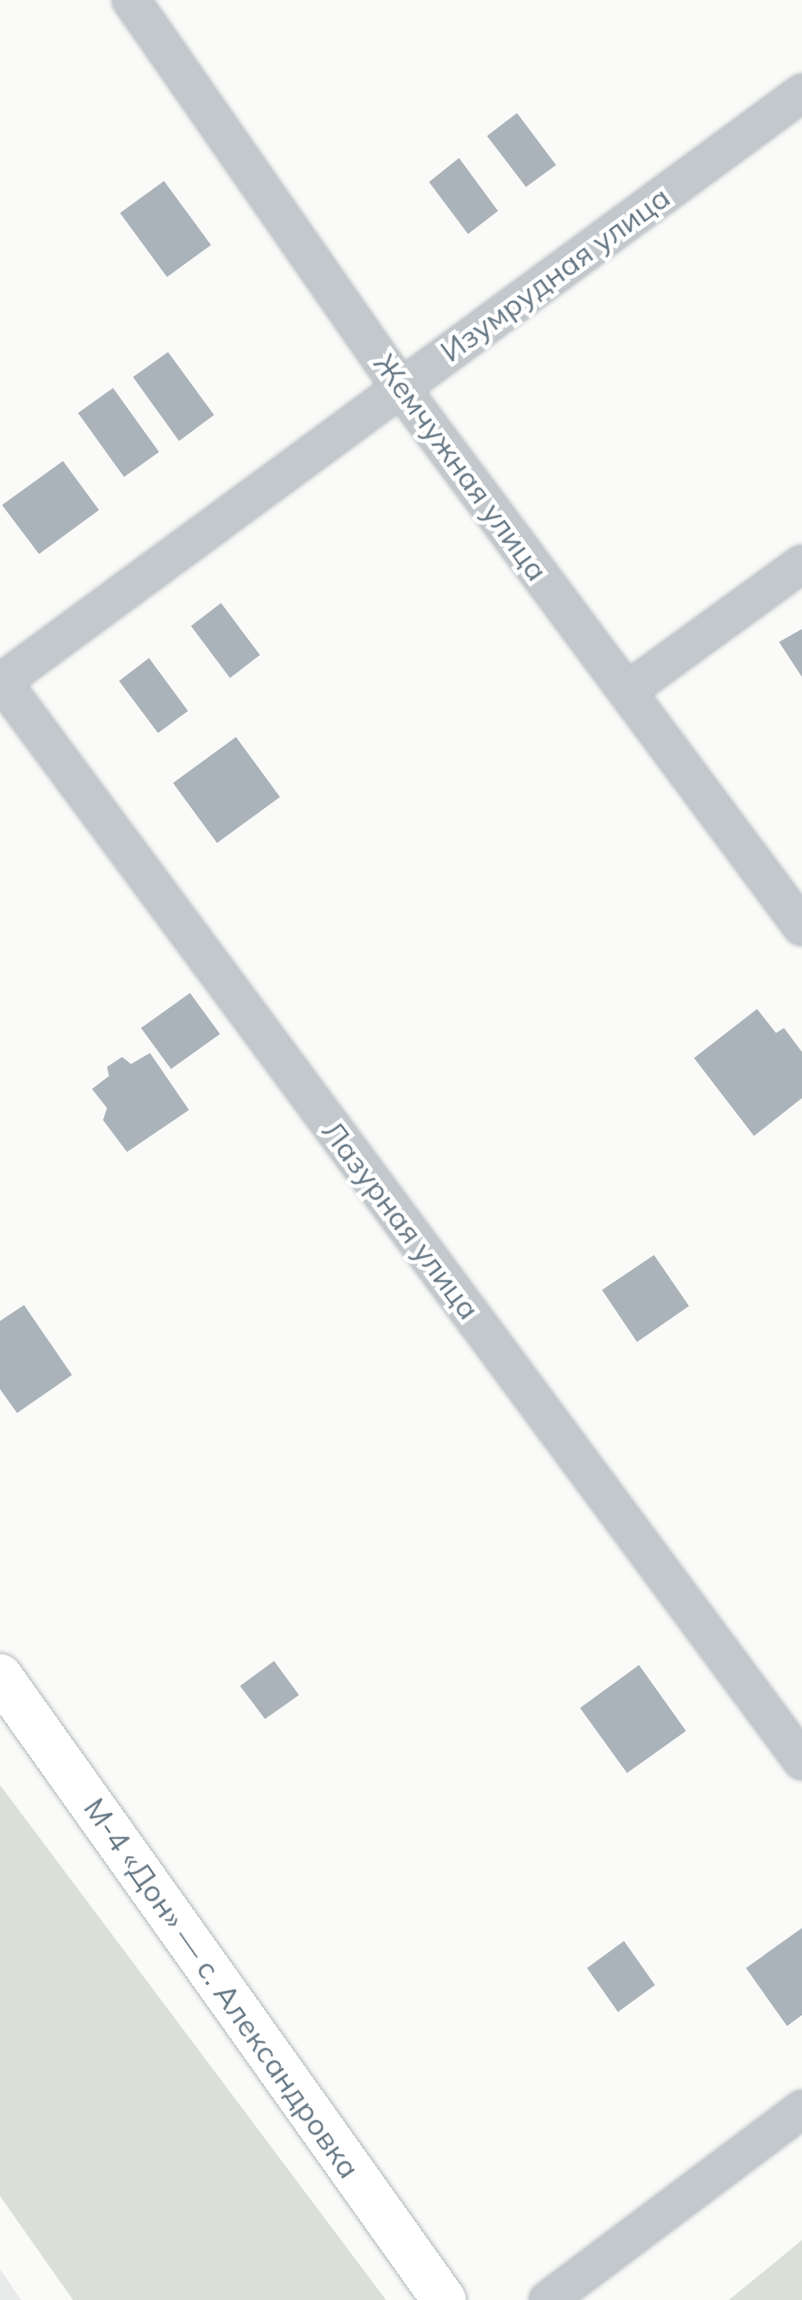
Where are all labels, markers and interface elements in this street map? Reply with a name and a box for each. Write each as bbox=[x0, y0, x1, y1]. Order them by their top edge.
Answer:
street label: Изумрудная улица bbox=[433, 179, 677, 369]
street label: Жемчужная улица bbox=[367, 346, 555, 588]
street label: Лазурная улица bbox=[315, 1114, 487, 1326]
street label: М-4 «Дон» — с. Александровка bbox=[77, 1791, 367, 2185]

